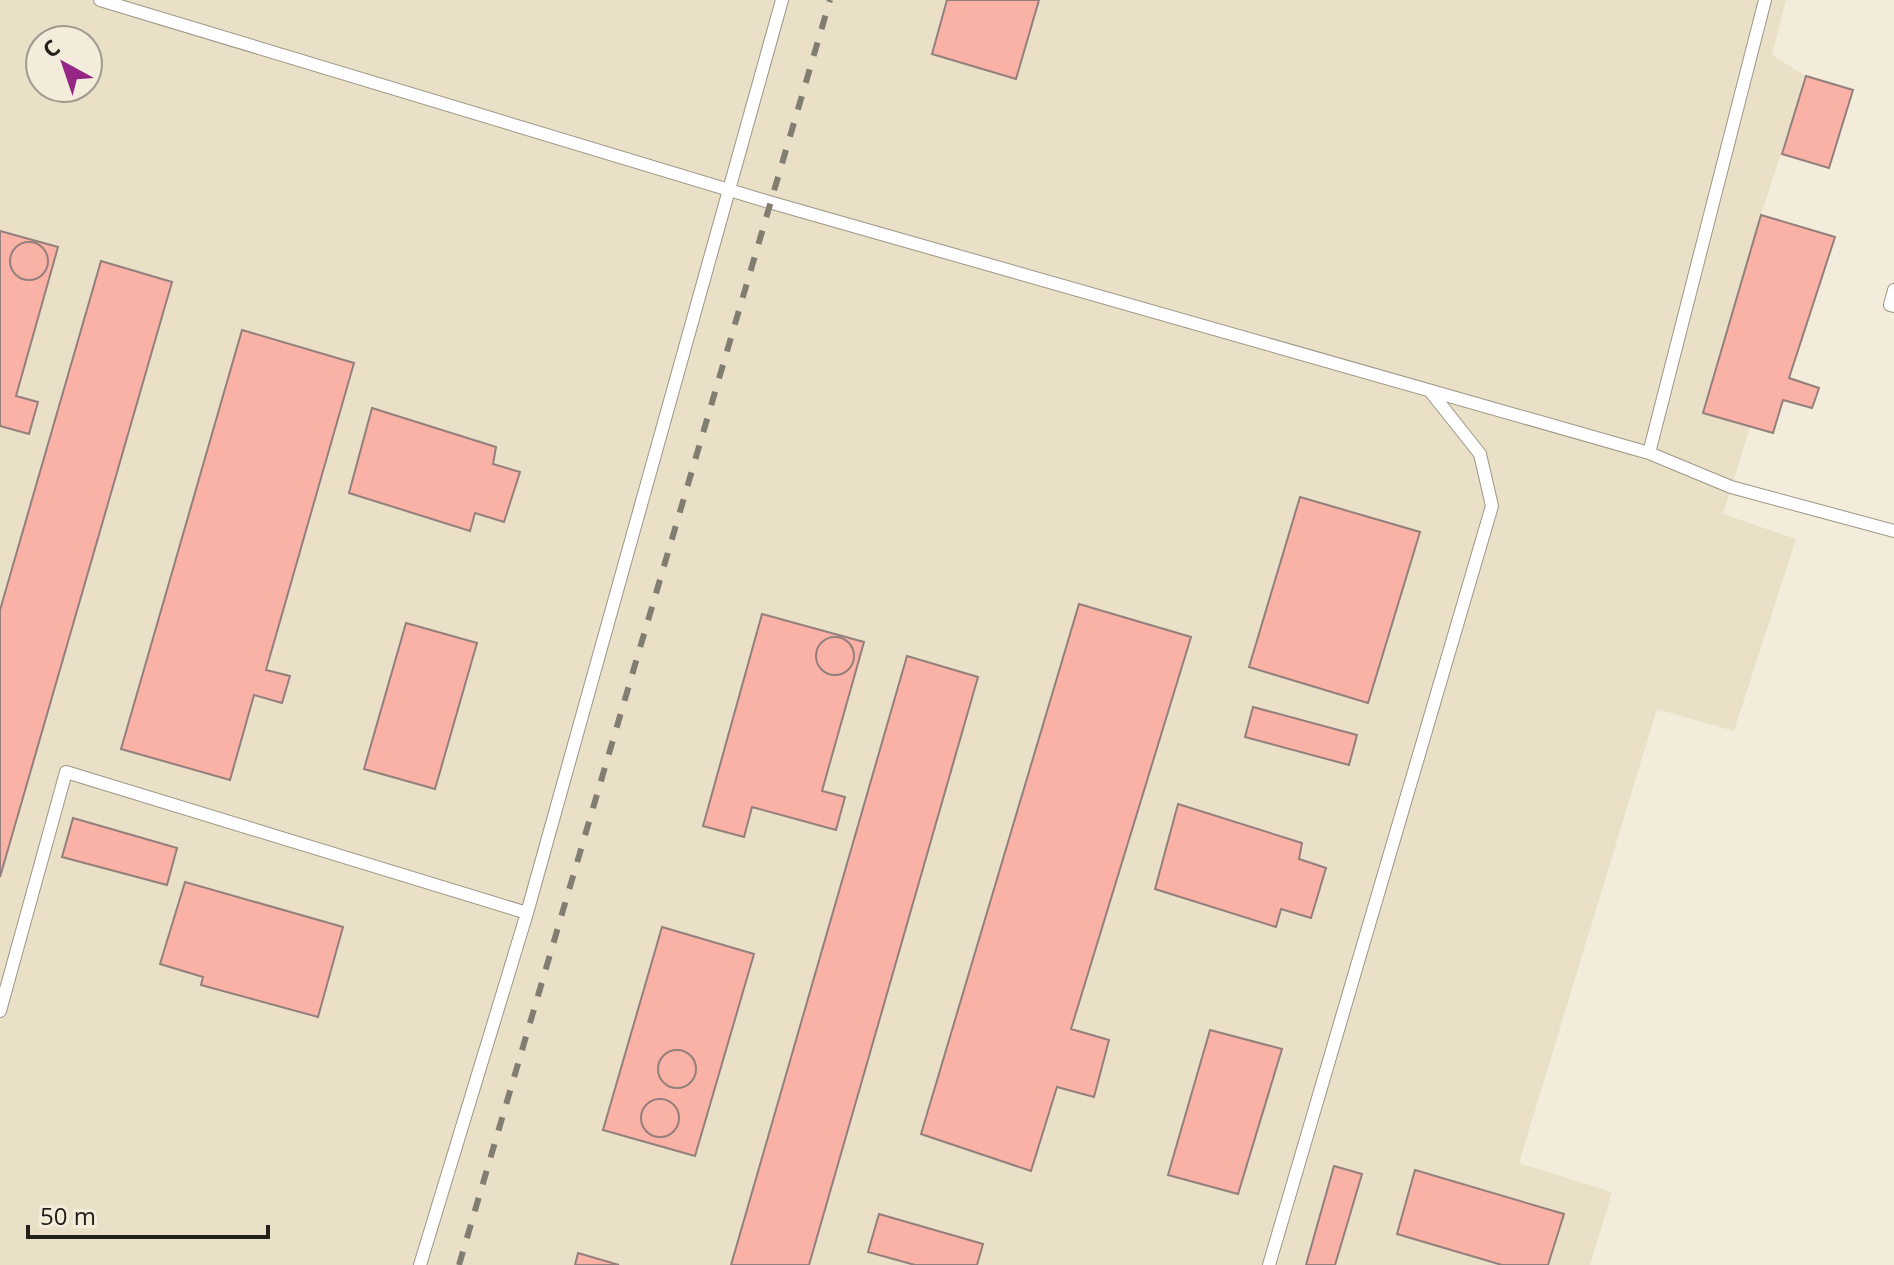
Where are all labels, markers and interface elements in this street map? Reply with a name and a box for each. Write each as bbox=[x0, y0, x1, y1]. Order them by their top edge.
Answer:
north arrow bbox=[24, 24, 104, 104]
text: С bbox=[35, 32, 66, 64]
scale bar bbox=[28, 1189, 268, 1239]
text: 50 m bbox=[40, 1199, 96, 1232]

